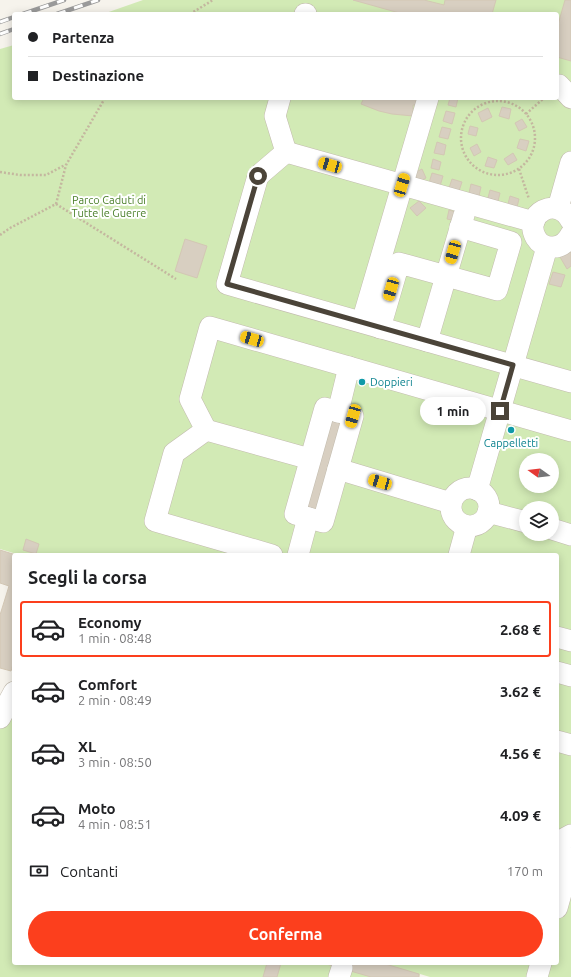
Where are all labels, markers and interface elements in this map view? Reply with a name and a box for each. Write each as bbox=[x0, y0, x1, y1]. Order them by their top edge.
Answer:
text: Partenza bbox=[52, 29, 115, 46]
text: Destinazione bbox=[52, 67, 144, 84]
car bbox=[317, 156, 343, 174]
route start bbox=[249, 167, 267, 185]
car bbox=[393, 172, 411, 198]
park label: Parco Caduti di Tutte le Guerre bbox=[72, 194, 146, 219]
car bbox=[444, 239, 462, 265]
car bbox=[382, 276, 400, 302]
car bbox=[239, 330, 265, 348]
place label: Doppieri bbox=[370, 376, 413, 388]
marker: Doppieri bbox=[357, 377, 367, 387]
callout: 1 min bbox=[420, 397, 486, 425]
route end bbox=[491, 402, 509, 420]
car bbox=[344, 403, 362, 429]
text: 1 min bbox=[437, 404, 469, 418]
marker: Cappelletti bbox=[506, 425, 516, 435]
place label: Cappelletti bbox=[484, 437, 538, 449]
north arrow bbox=[519, 453, 559, 493]
map controls bbox=[519, 453, 559, 541]
car bbox=[367, 473, 393, 491]
button: layers bbox=[519, 501, 559, 541]
text: Scegli la corsa bbox=[28, 567, 147, 587]
icon: car bbox=[30, 611, 66, 647]
text: Economy bbox=[78, 614, 142, 631]
text: 2.68 € bbox=[500, 621, 541, 638]
text: 1 min · 08:48 bbox=[78, 631, 152, 645]
icon: car bbox=[30, 673, 66, 709]
text: Comfort bbox=[78, 676, 137, 693]
text: 3.62 € bbox=[500, 683, 541, 700]
text: 2 min · 08:49 bbox=[78, 693, 152, 707]
icon: car bbox=[30, 735, 66, 771]
text: XL bbox=[78, 738, 96, 755]
text: 4.56 € bbox=[500, 745, 541, 762]
text: 3 min · 08:50 bbox=[78, 755, 152, 769]
icon: car bbox=[30, 797, 66, 833]
text: Moto bbox=[78, 800, 116, 817]
text: 4.09 € bbox=[500, 807, 541, 824]
text: 4 min · 08:51 bbox=[78, 817, 152, 831]
icon: cash bbox=[28, 860, 50, 882]
text: Contanti bbox=[60, 863, 118, 880]
text: 170 m bbox=[507, 864, 543, 878]
button: Conferma bbox=[28, 911, 543, 957]

